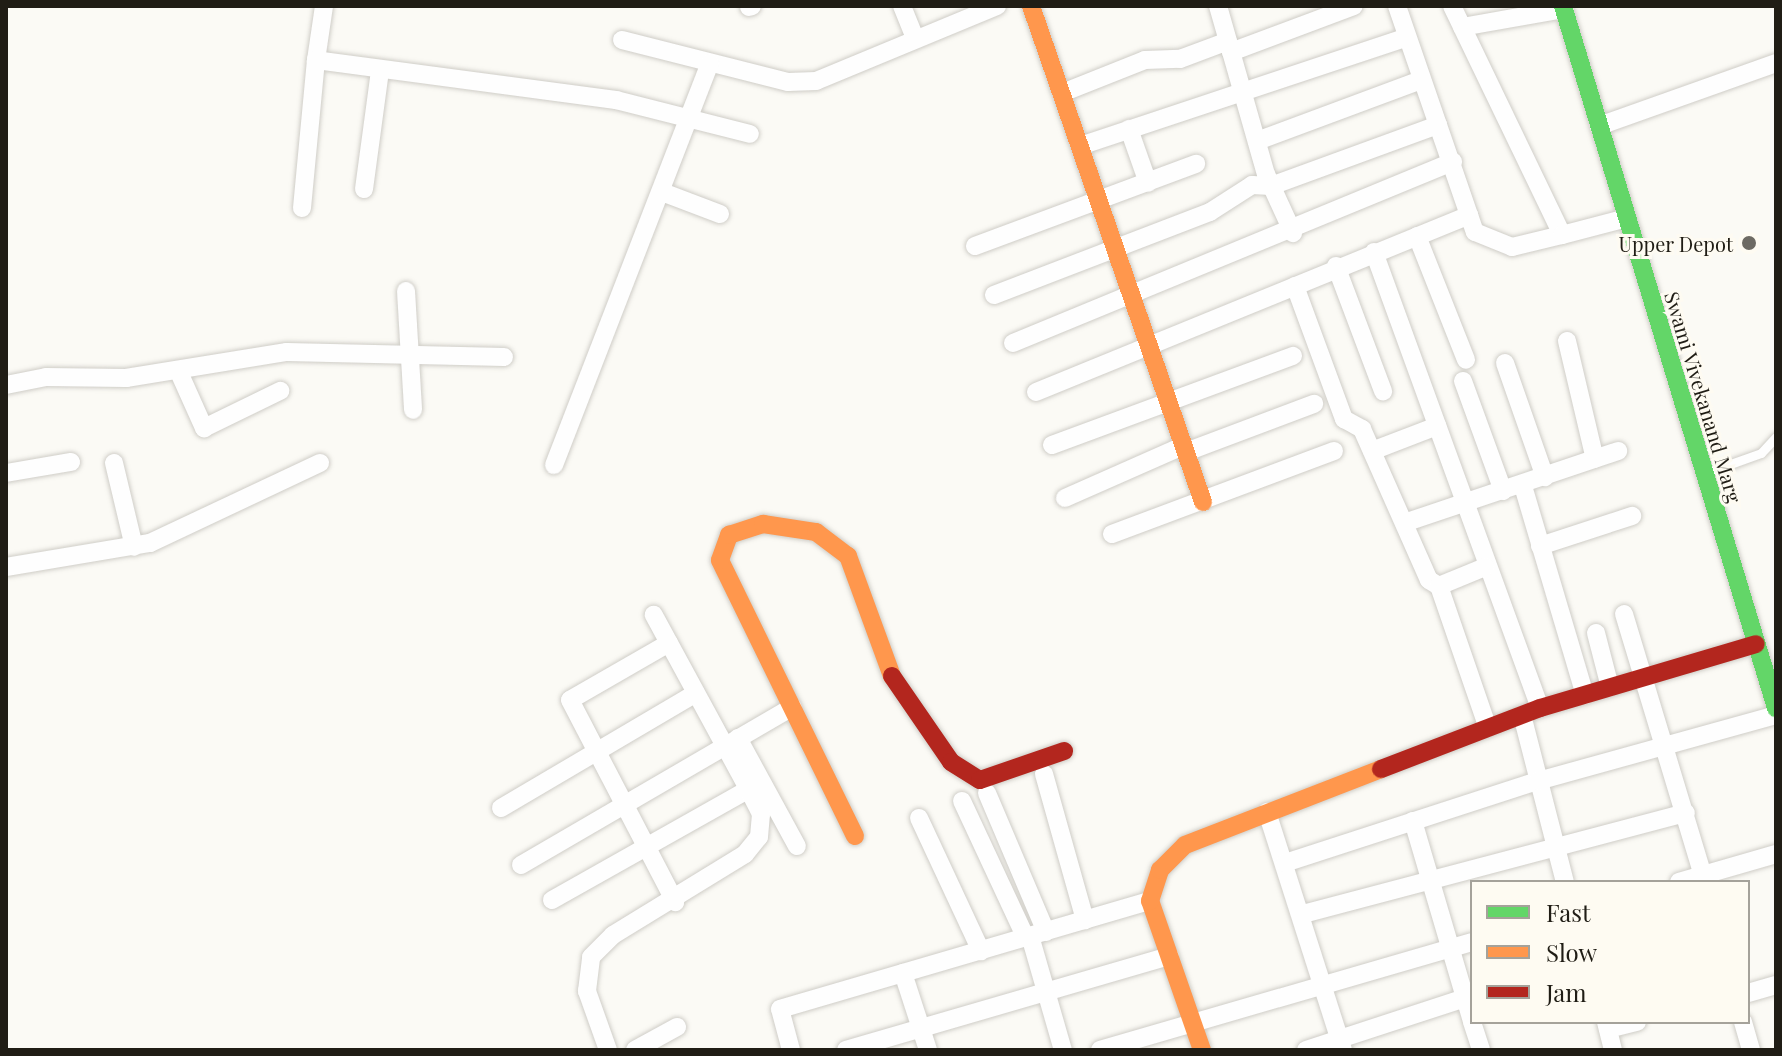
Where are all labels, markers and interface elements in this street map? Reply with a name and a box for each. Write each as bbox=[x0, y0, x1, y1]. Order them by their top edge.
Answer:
place label: Upper Depot bbox=[1618, 231, 1733, 255]
marker: Upper Depot bbox=[1740, 234, 1758, 252]
street label: Swami Vivekanand Marg bbox=[1660, 288, 1748, 506]
legend bbox=[1470, 880, 1750, 1024]
text: Fast bbox=[1546, 896, 1591, 928]
text: Slow bbox=[1546, 936, 1597, 968]
text: Jam bbox=[1546, 976, 1587, 1008]

